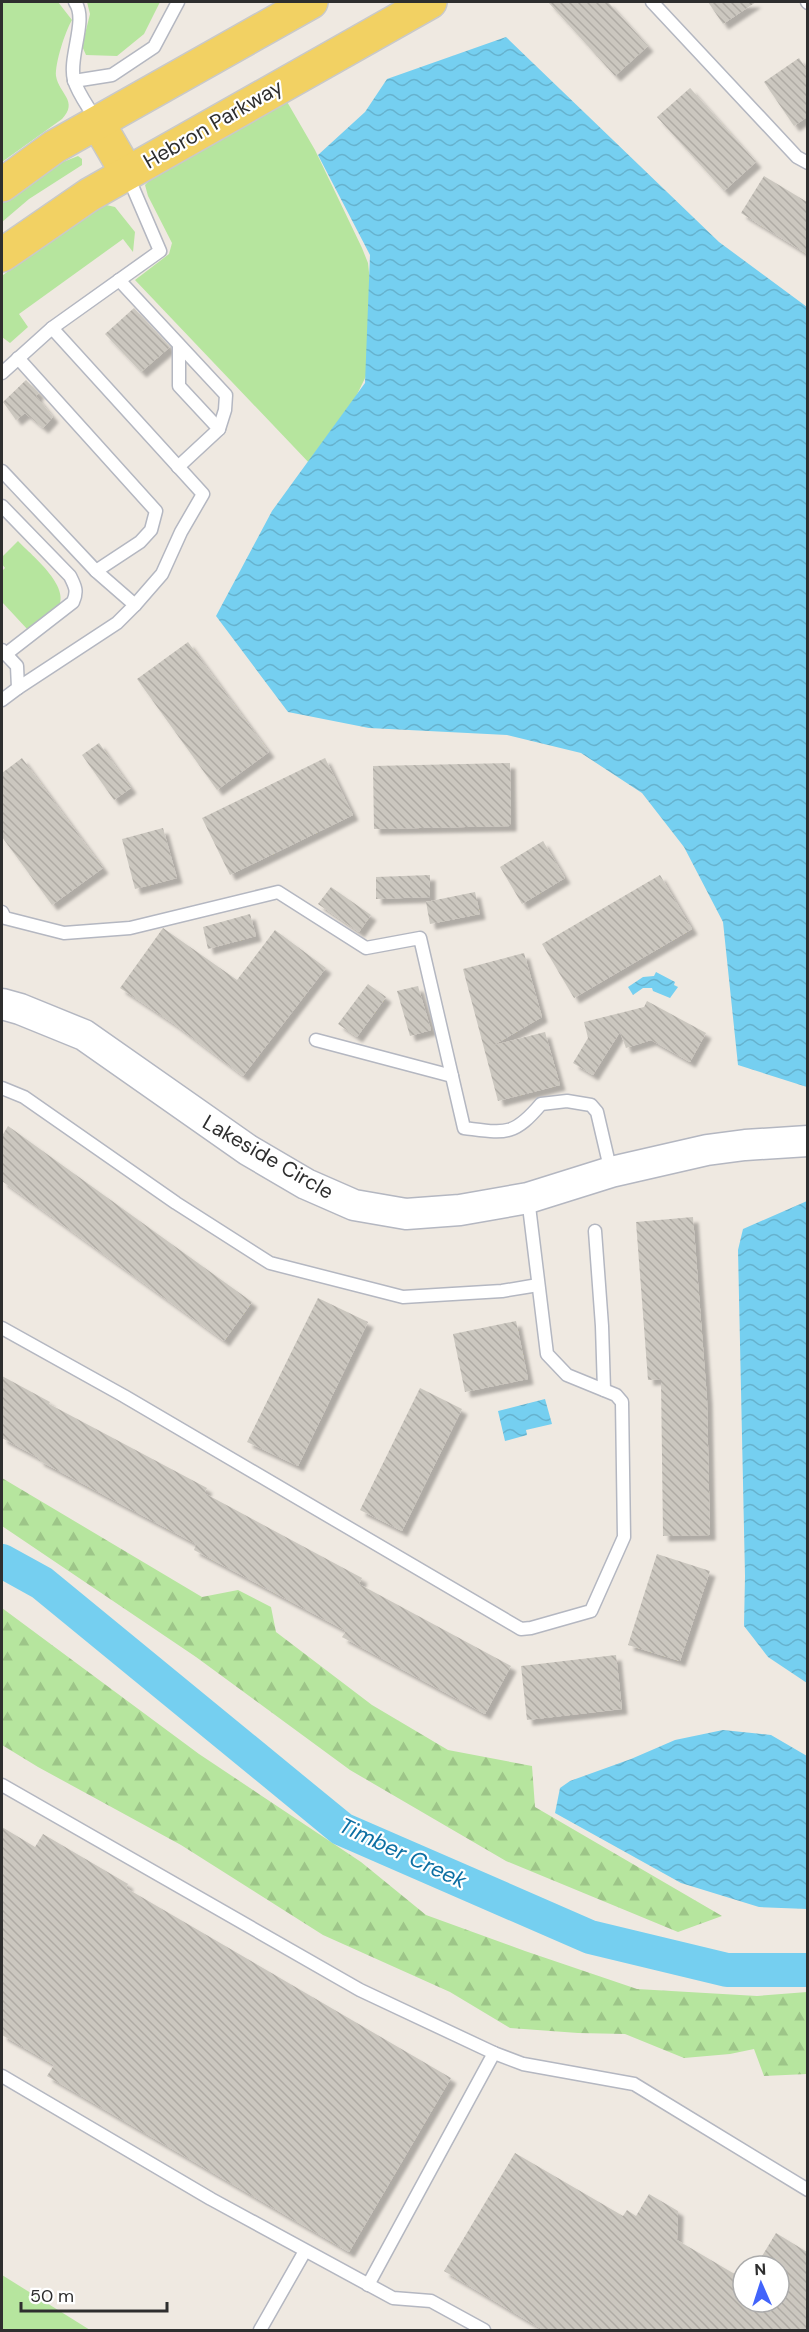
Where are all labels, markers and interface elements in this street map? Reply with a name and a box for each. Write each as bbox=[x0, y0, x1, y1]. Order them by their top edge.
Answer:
street label: Hebron Parkway bbox=[138, 73, 288, 175]
street label: Lakeside Circle bbox=[198, 1108, 339, 1206]
water label: Timber Creek bbox=[335, 1811, 472, 1896]
north arrow bbox=[731, 2254, 791, 2314]
text: N bbox=[754, 2259, 767, 2280]
scale bar bbox=[21, 2275, 166, 2313]
text: 50 m bbox=[30, 2284, 74, 2308]

